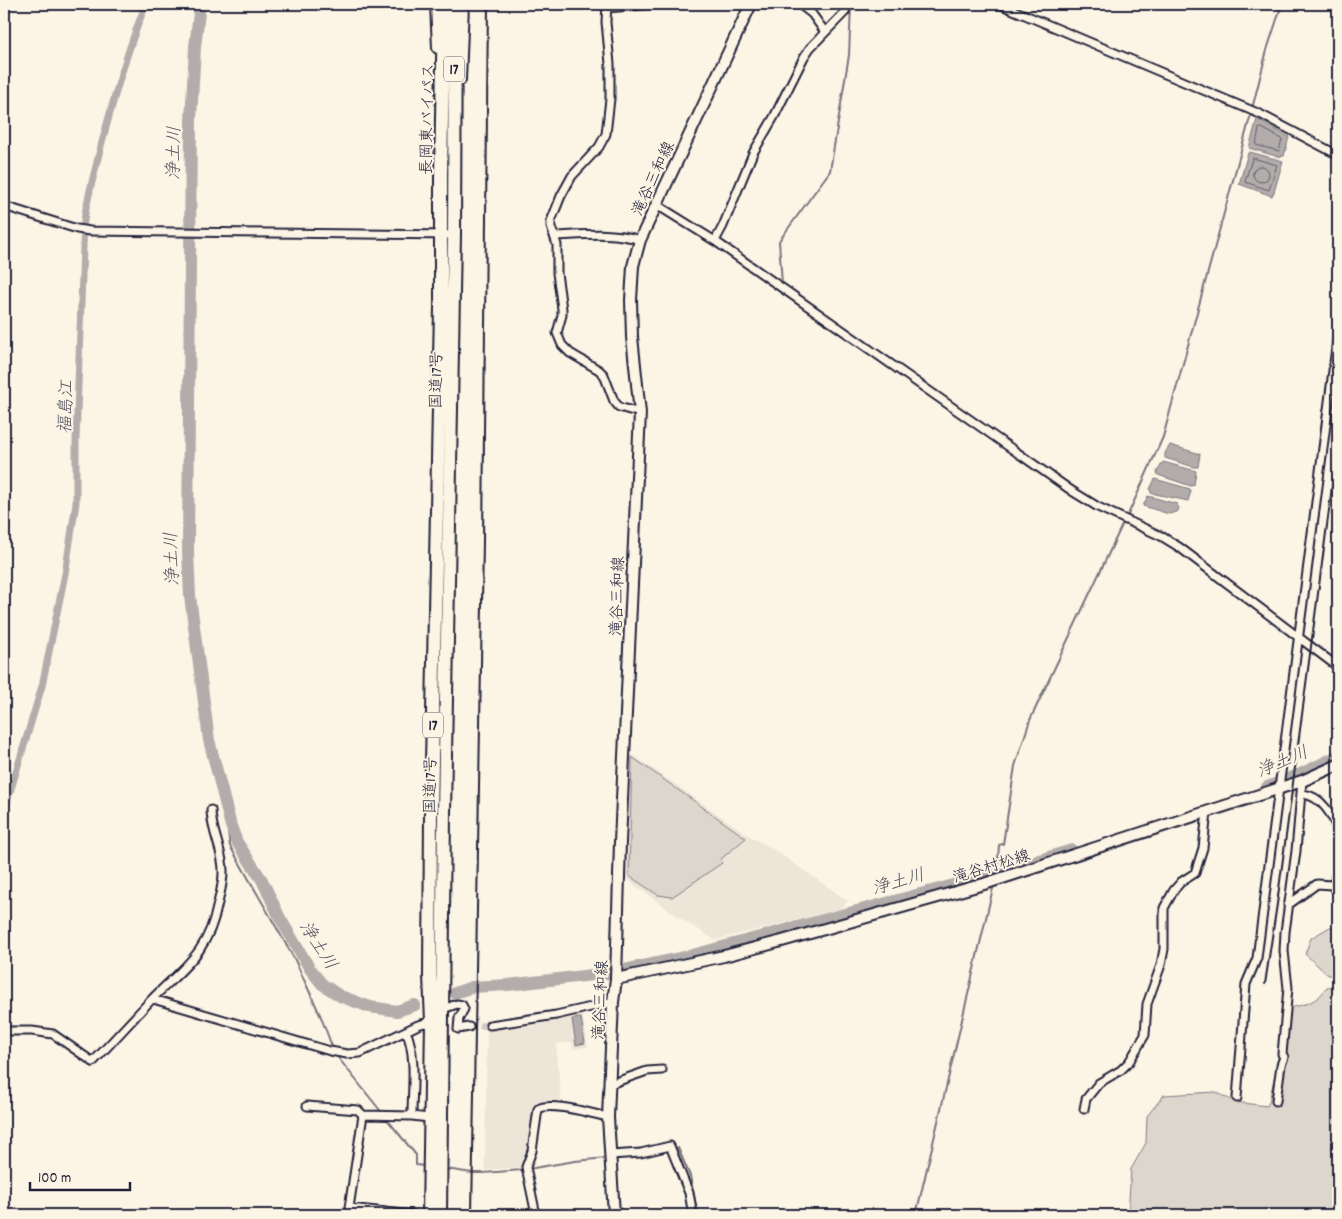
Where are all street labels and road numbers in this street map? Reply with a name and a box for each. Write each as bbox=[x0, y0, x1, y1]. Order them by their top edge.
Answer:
road number: 17 bbox=[444, 56, 464, 82]
street label: 長岡東バイパス bbox=[416, 63, 441, 175]
street label: 滝谷三和線 bbox=[627, 138, 682, 220]
street label: 国道17号 bbox=[425, 351, 450, 409]
street label: 滝谷三和線 bbox=[606, 556, 631, 636]
road number: 17 bbox=[423, 712, 443, 738]
street label: 国道17号 bbox=[419, 756, 444, 814]
street label: 滝谷村松線 bbox=[950, 845, 1033, 890]
street label: 滝谷三和線 bbox=[588, 960, 615, 1041]

